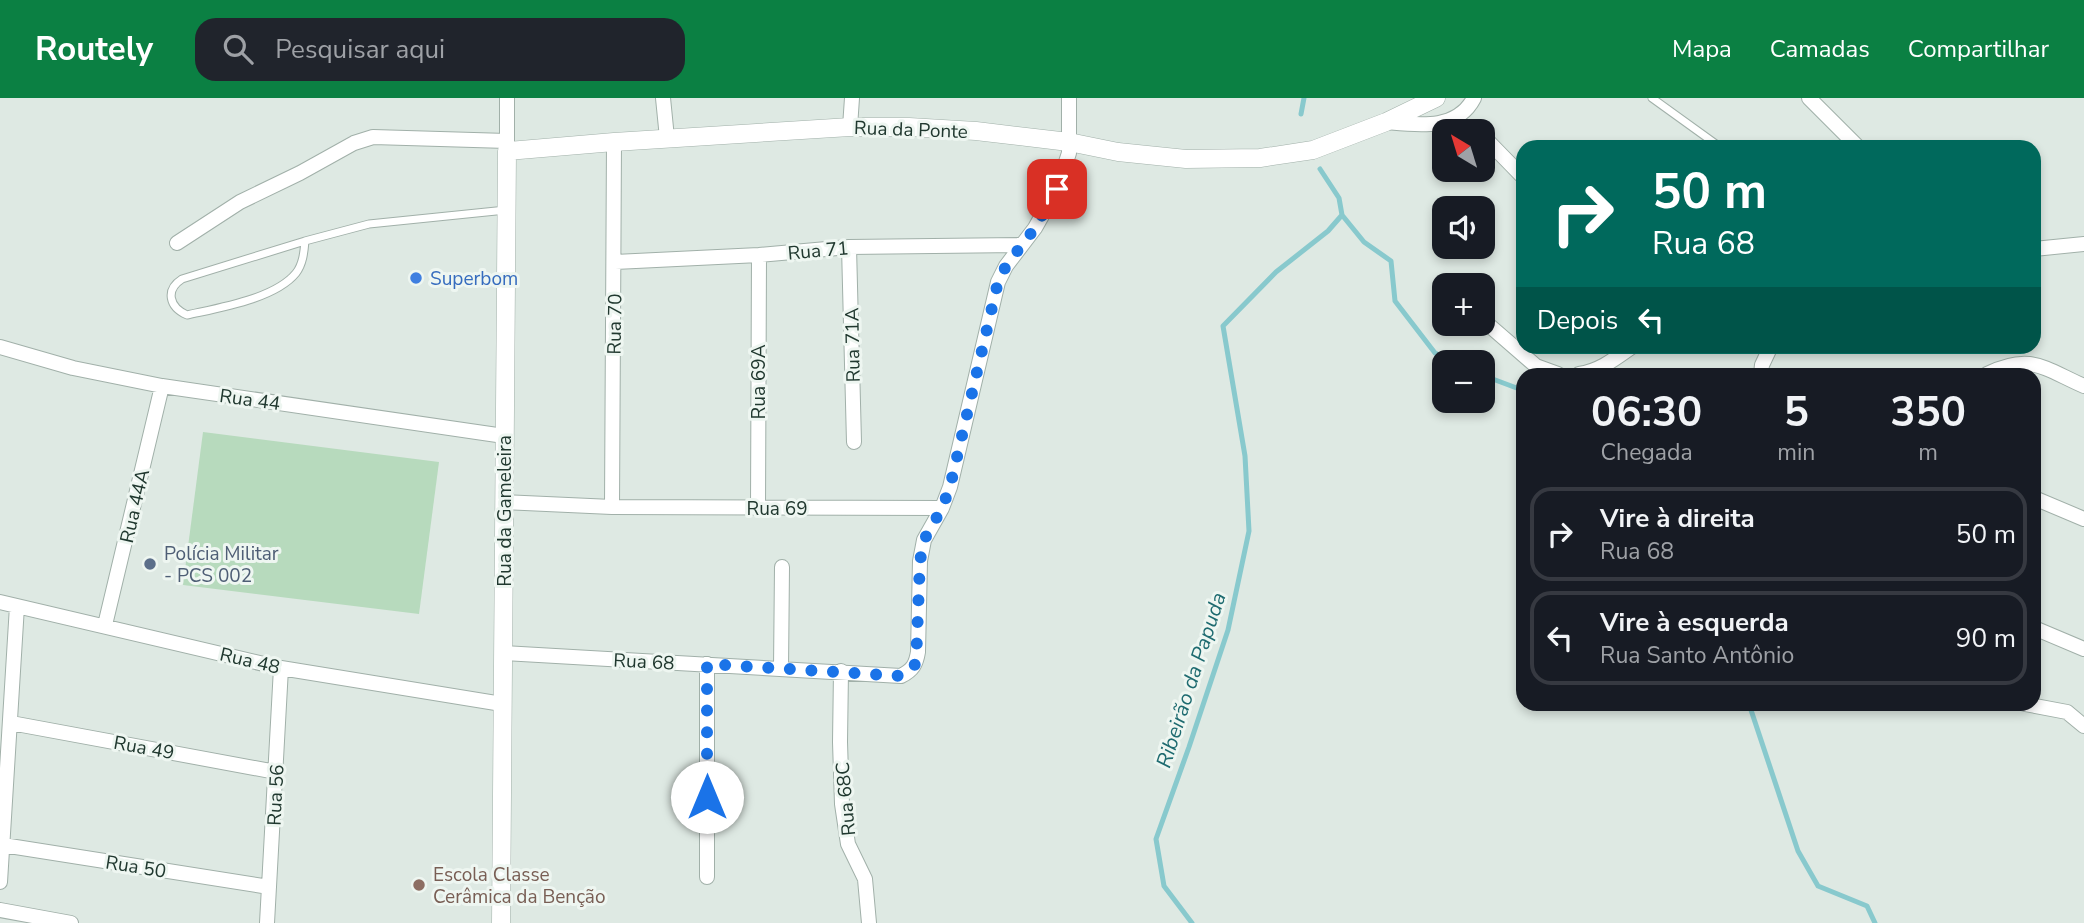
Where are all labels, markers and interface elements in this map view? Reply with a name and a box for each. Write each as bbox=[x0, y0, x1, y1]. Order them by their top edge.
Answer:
search box bbox=[195, 18, 685, 81]
text: Routely bbox=[35, 27, 153, 72]
icon: search bbox=[219, 30, 257, 68]
text: Pesquisar aqui bbox=[275, 32, 445, 67]
text: Mapa bbox=[1672, 33, 1732, 65]
text: Camadas bbox=[1770, 33, 1870, 65]
text: Compartilhar bbox=[1908, 33, 2049, 65]
street label: Rua da Ponte bbox=[854, 115, 968, 145]
north arrow bbox=[1432, 119, 1494, 182]
map controls bbox=[1432, 119, 1495, 413]
text: 50 m bbox=[1652, 158, 1767, 225]
pin bbox=[1027, 159, 1087, 219]
icon: right bbox=[1537, 168, 1628, 259]
icon: arrive bbox=[1038, 170, 1076, 208]
button: sound bbox=[1432, 196, 1495, 259]
text: Rua 68 bbox=[1652, 222, 1755, 265]
street label: Rua 71 bbox=[787, 235, 850, 267]
place label: Superbom bbox=[430, 266, 518, 292]
marker: Superbom bbox=[408, 270, 424, 286]
button: + bbox=[1432, 273, 1495, 336]
street label: Rua 70 bbox=[601, 293, 629, 355]
icon: left bbox=[1632, 301, 1670, 339]
text: Depois bbox=[1537, 303, 1618, 338]
street label: Rua 71A bbox=[839, 307, 867, 383]
street label: Rua 69A bbox=[746, 344, 772, 419]
button: − bbox=[1432, 350, 1495, 413]
street label: Rua 44 bbox=[218, 383, 282, 417]
text: 06:30 bbox=[1591, 384, 1702, 441]
text: 5 bbox=[1784, 384, 1809, 441]
text: 350 bbox=[1890, 384, 1966, 441]
street label: Rua da Gameleira bbox=[492, 435, 518, 587]
text: Chegada bbox=[1601, 437, 1693, 468]
text: min bbox=[1777, 437, 1815, 468]
text: m bbox=[1918, 437, 1938, 468]
street label: Rua 44A bbox=[114, 467, 156, 546]
street label: Rua 69 bbox=[746, 496, 808, 522]
text: Vire à direita bbox=[1600, 501, 1755, 536]
icon: right bbox=[1541, 515, 1579, 553]
text: 50 m bbox=[1956, 517, 2016, 552]
text: Rua 68 bbox=[1600, 536, 1674, 567]
place label: Polícia Militar - PCS 002 bbox=[164, 541, 279, 589]
marker: Polícia Militar - PCS 002 bbox=[142, 556, 158, 572]
water label: Ribeirão da Papuda bbox=[1149, 589, 1233, 771]
text: Vire à esquerda bbox=[1600, 605, 1789, 640]
icon: left bbox=[1541, 619, 1579, 657]
text: 90 m bbox=[1956, 621, 2016, 656]
text: Rua Santo Antônio bbox=[1600, 640, 1794, 671]
street label: Rua 48 bbox=[217, 641, 282, 681]
street label: Rua 68 bbox=[613, 647, 675, 677]
street label: Rua 49 bbox=[111, 730, 176, 766]
position arrow bbox=[670, 760, 744, 834]
street label: Rua 68C bbox=[830, 761, 862, 837]
street label: Rua 56 bbox=[261, 764, 291, 826]
street label: Rua 50 bbox=[104, 849, 168, 885]
place label: Escola Classe Cerâmica da Benção bbox=[433, 862, 605, 910]
marker: Escola Classe Cerâmica da Benção bbox=[411, 877, 427, 893]

